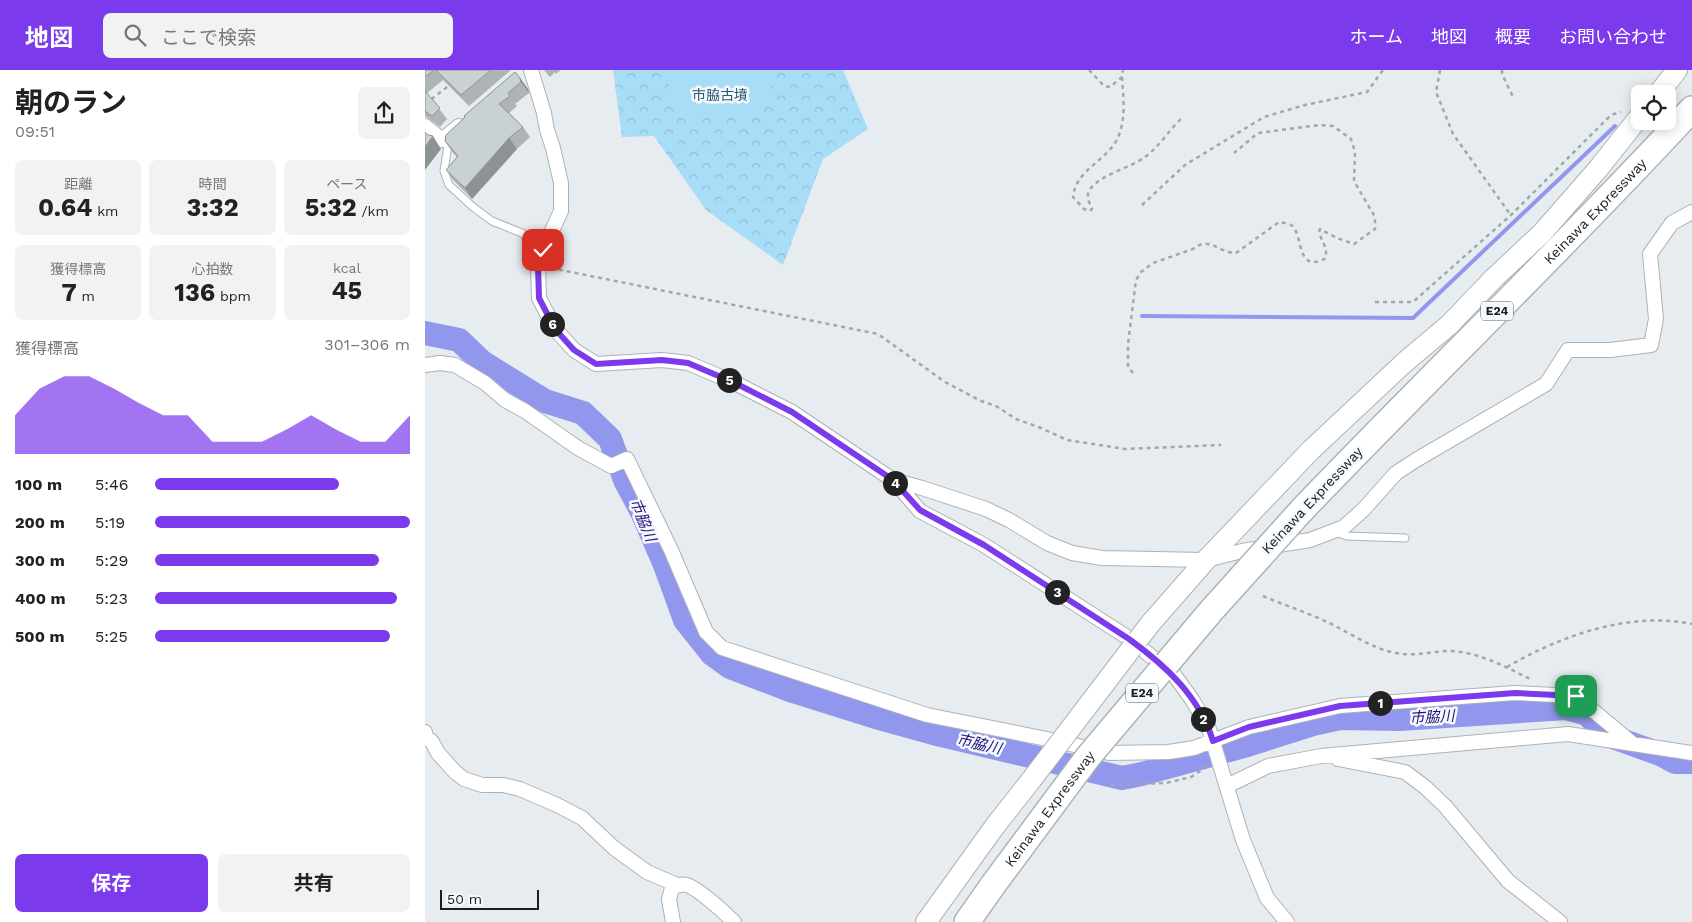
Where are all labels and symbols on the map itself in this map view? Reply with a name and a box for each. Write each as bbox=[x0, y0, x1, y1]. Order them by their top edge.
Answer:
park label: 市脇古墳 bbox=[692, 87, 748, 103]
street label: Keinawa Expressway bbox=[1541, 155, 1650, 267]
pin bbox=[522, 229, 564, 271]
road number: E24 bbox=[1481, 302, 1513, 320]
pin: 6 bbox=[539, 312, 565, 336]
pin: 5 bbox=[717, 368, 741, 392]
street label: Keinawa Expressway bbox=[1258, 443, 1366, 557]
pin: 4 bbox=[883, 470, 907, 496]
water label: 市脇川 bbox=[626, 496, 661, 546]
pin: 3 bbox=[1045, 580, 1069, 604]
pin bbox=[1555, 675, 1597, 717]
road number: E24 bbox=[1126, 684, 1158, 702]
pin: 1 bbox=[1367, 690, 1393, 716]
pin: 2 bbox=[1191, 706, 1215, 732]
water label: 市脇川 bbox=[1409, 707, 1457, 727]
water label: 市脇川 bbox=[955, 730, 1005, 758]
street label: Keinawa Expressway bbox=[1001, 747, 1098, 870]
scale bar bbox=[440, 887, 539, 910]

